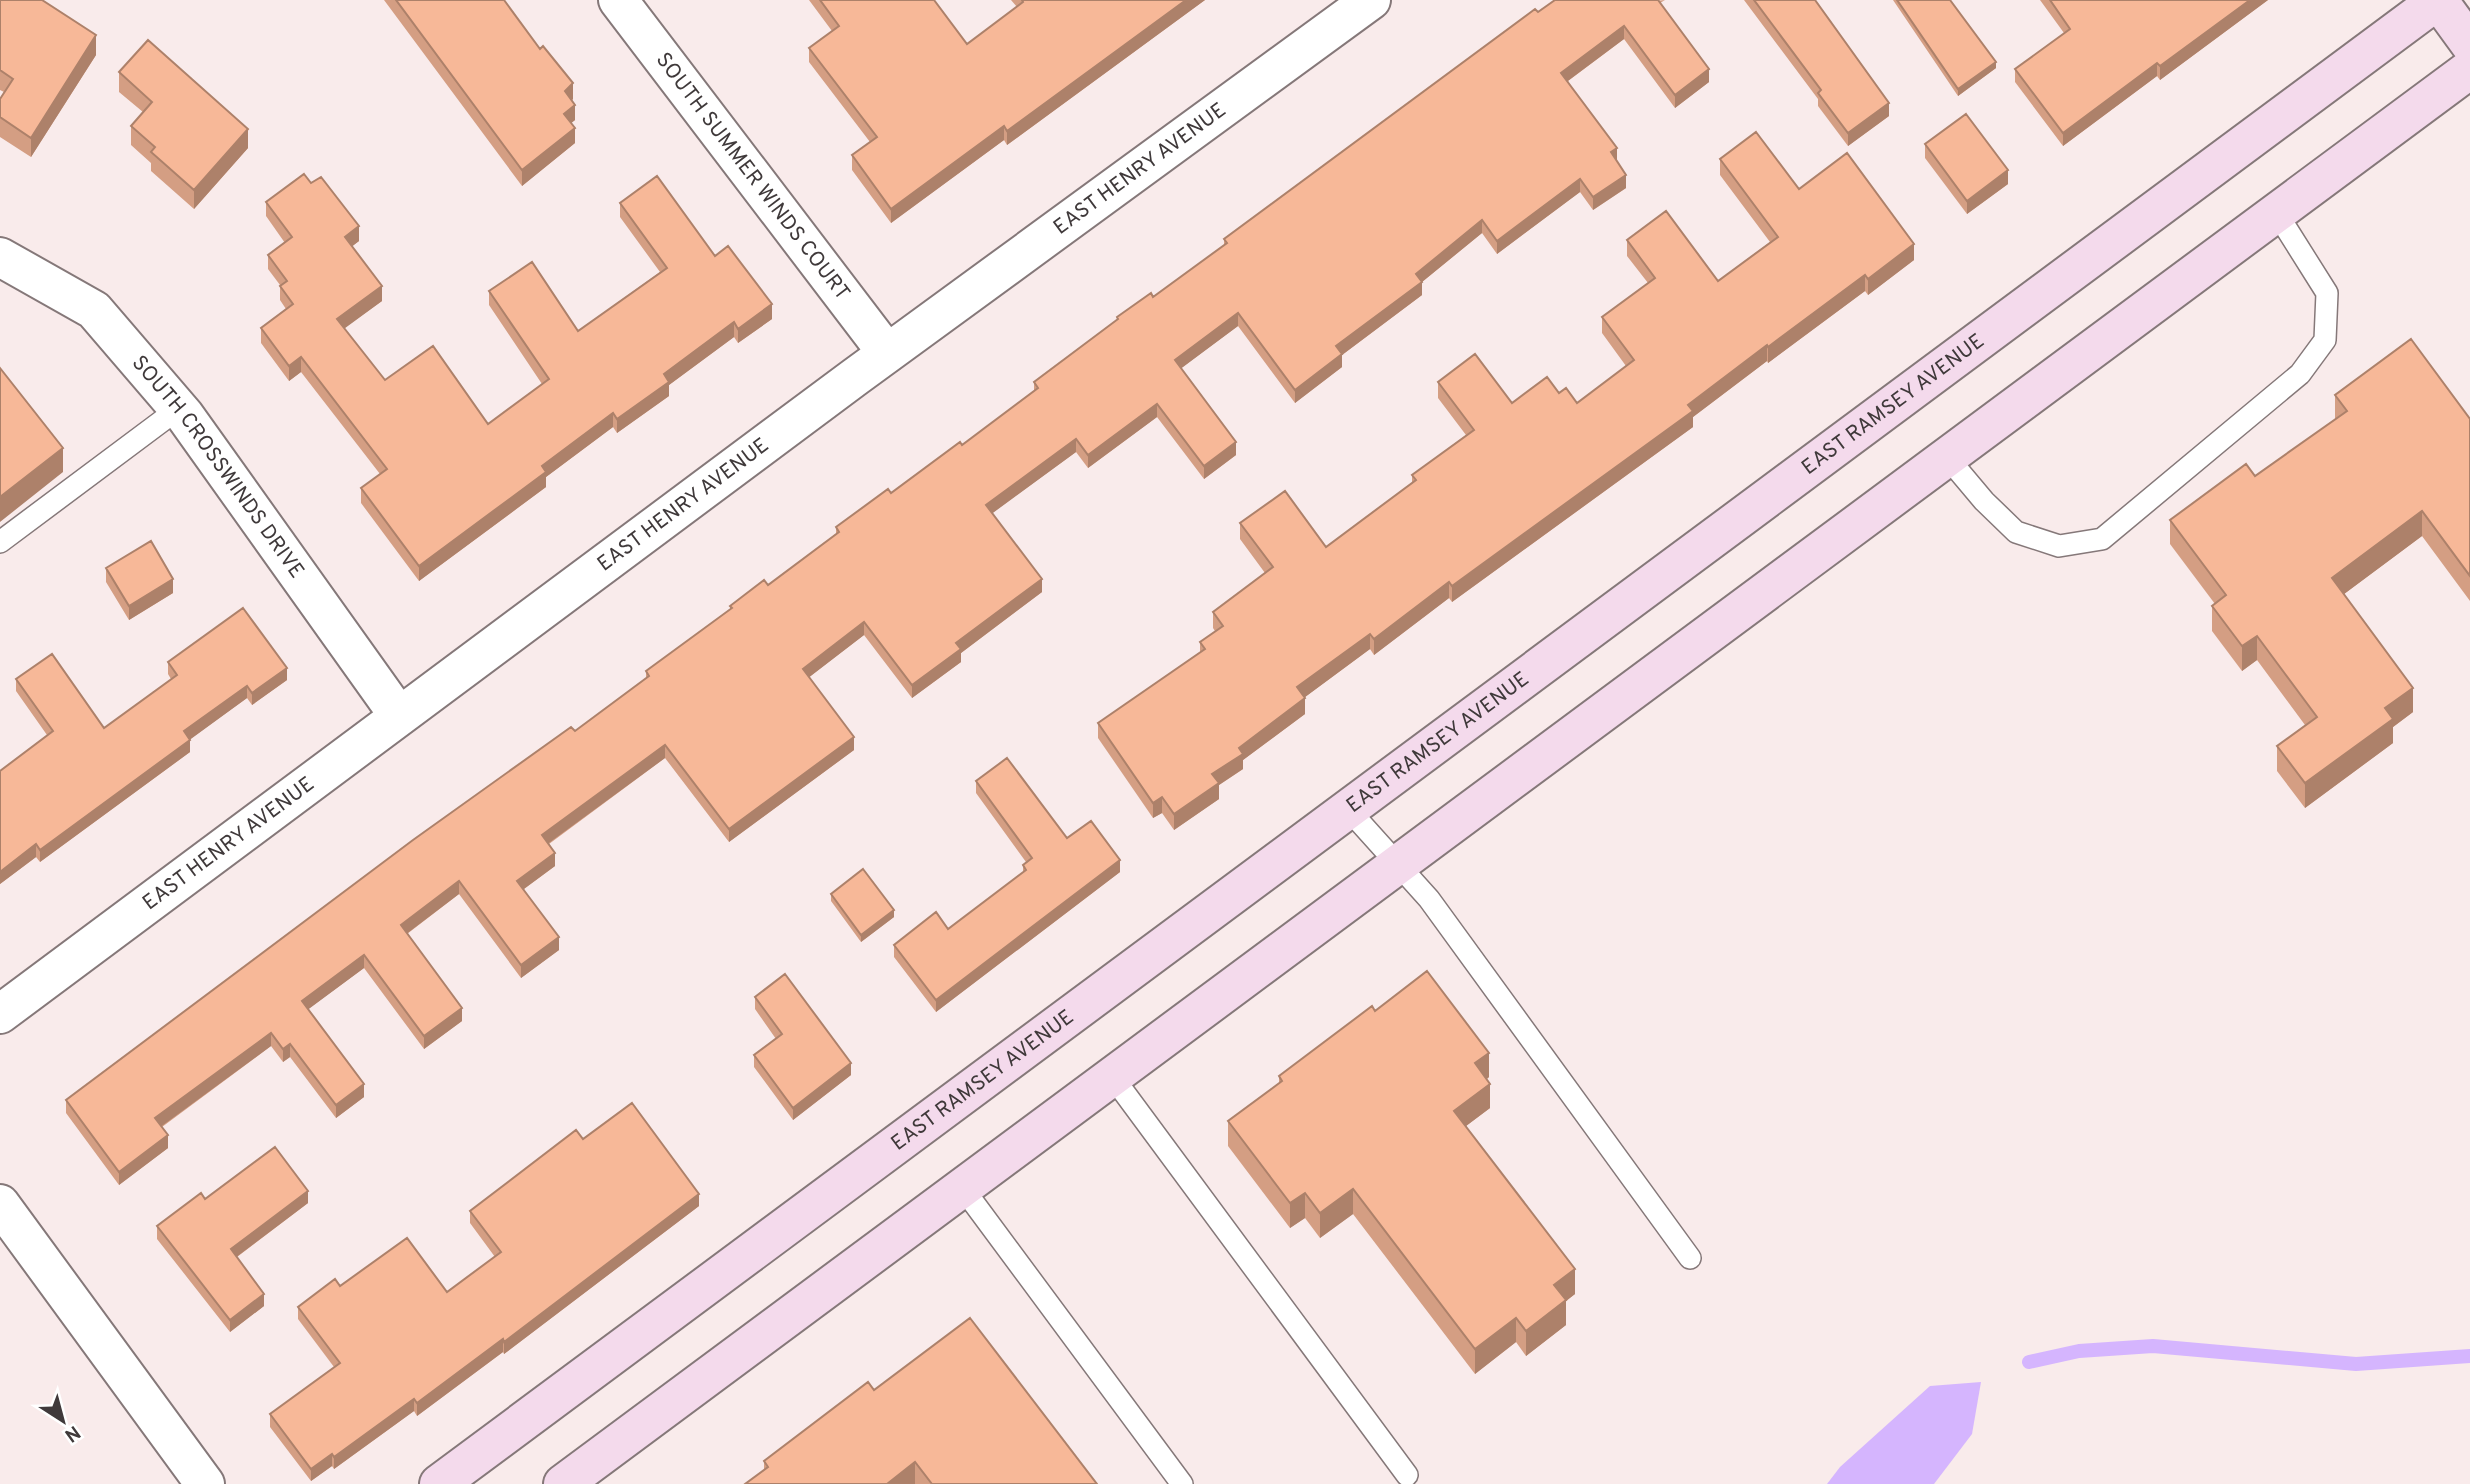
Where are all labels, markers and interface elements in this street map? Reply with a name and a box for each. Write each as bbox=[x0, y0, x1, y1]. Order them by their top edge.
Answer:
street label: SOUTH SUMMER WINDS COURT bbox=[649, 47, 856, 306]
street label: EAST HENRY AVENUE bbox=[1048, 97, 1232, 241]
street label: EAST RAMSEY AVENUE bbox=[1796, 328, 1990, 481]
street label: SOUTH CROSSWINDS DRIVE bbox=[126, 350, 310, 584]
street label: EAST HENRY AVENUE bbox=[592, 432, 774, 578]
street label: EAST RAMSEY AVENUE bbox=[1341, 666, 1535, 819]
street label: EAST HENRY AVENUE bbox=[137, 771, 320, 917]
street label: EAST RAMSEY AVENUE bbox=[886, 1004, 1079, 1157]
north arrow bbox=[28, 1386, 98, 1456]
text: N bbox=[59, 1419, 84, 1447]

